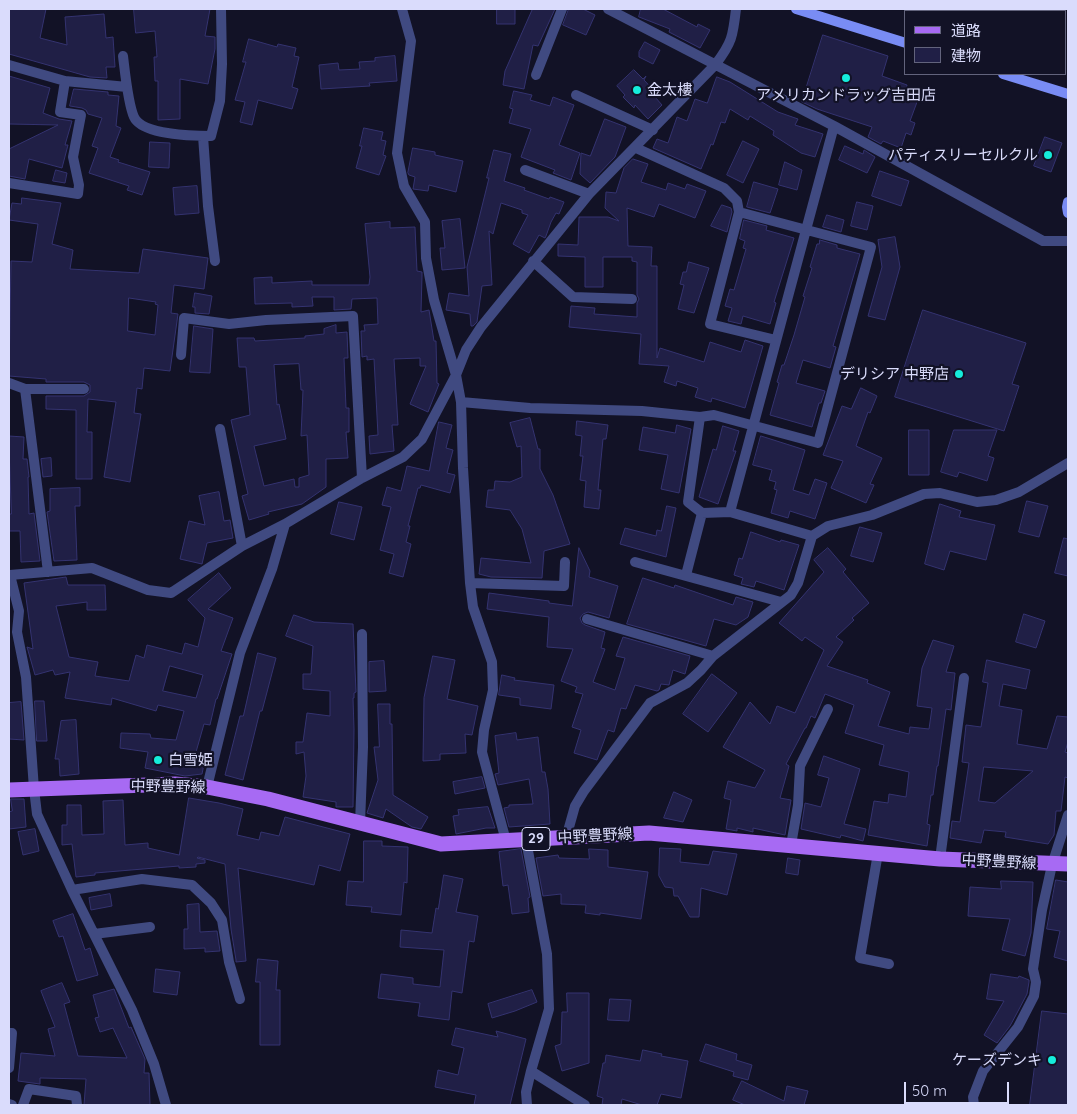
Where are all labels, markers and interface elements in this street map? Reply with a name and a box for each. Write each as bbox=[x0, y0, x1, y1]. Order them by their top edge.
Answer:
legend bbox=[904, 10, 1067, 75]
text: 道路 bbox=[951, 21, 981, 40]
text: 建物 bbox=[951, 46, 981, 65]
marker: アメリカンドラッグ吉田店 bbox=[840, 72, 852, 84]
place label: 金太樓 bbox=[647, 81, 692, 99]
marker: 金太樓 bbox=[631, 84, 643, 96]
place label: アメリカンドラッグ吉田店 bbox=[756, 86, 936, 104]
place label: パティスリーセルクル bbox=[888, 146, 1038, 164]
marker: パティスリーセルクル bbox=[1042, 149, 1054, 161]
place label: デリシア 中野店 bbox=[840, 365, 949, 383]
marker: デリシア 中野店 bbox=[953, 368, 965, 380]
place label: 白雪姫 bbox=[168, 751, 213, 769]
marker: 白雪姫 bbox=[152, 754, 164, 766]
street label: 中野豊野線 bbox=[130, 777, 206, 797]
street label: 中野豊野線 bbox=[557, 825, 633, 847]
road number: 29 bbox=[522, 828, 550, 851]
street label: 中野豊野線 bbox=[961, 851, 1037, 873]
place label: ケーズデンキ bbox=[952, 1051, 1042, 1069]
marker: ケーズデンキ bbox=[1046, 1054, 1058, 1066]
scale bar bbox=[907, 1072, 1012, 1104]
text: 50 m bbox=[912, 1081, 947, 1100]

